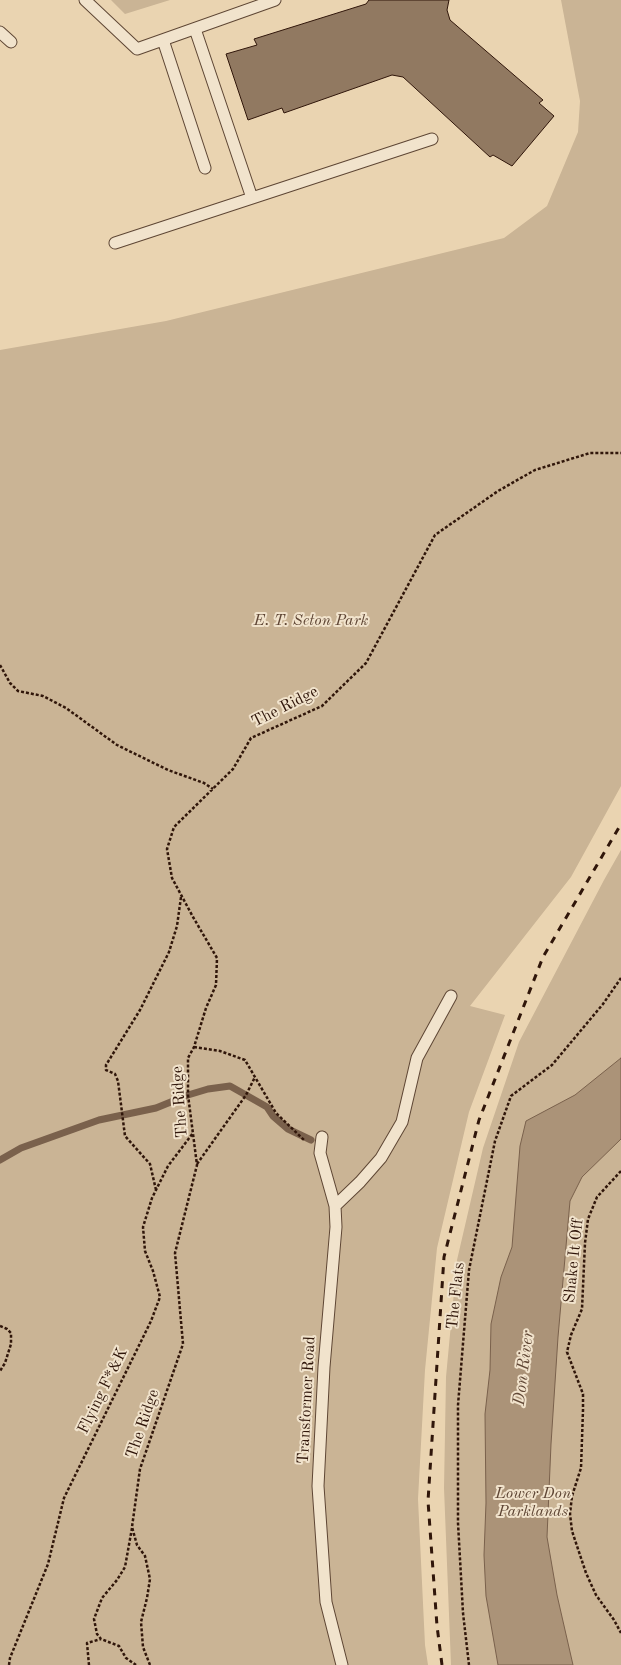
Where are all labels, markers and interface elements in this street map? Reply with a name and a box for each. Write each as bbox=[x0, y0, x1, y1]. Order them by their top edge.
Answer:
park label: E. T. Seton Park bbox=[254, 611, 368, 631]
street label: The Ridge bbox=[249, 682, 321, 732]
street label: The Ridge bbox=[168, 1065, 192, 1139]
street label: Shake It Off bbox=[560, 1218, 588, 1304]
street label: The Flats bbox=[443, 1261, 469, 1331]
water label: Don River bbox=[509, 1329, 539, 1407]
street label: Transformer Road bbox=[294, 1336, 320, 1464]
street label: Flying F*&K bbox=[74, 1345, 132, 1437]
street label: The Ridge bbox=[122, 1387, 164, 1461]
park label: Lower Don Parklands bbox=[495, 1484, 571, 1522]

